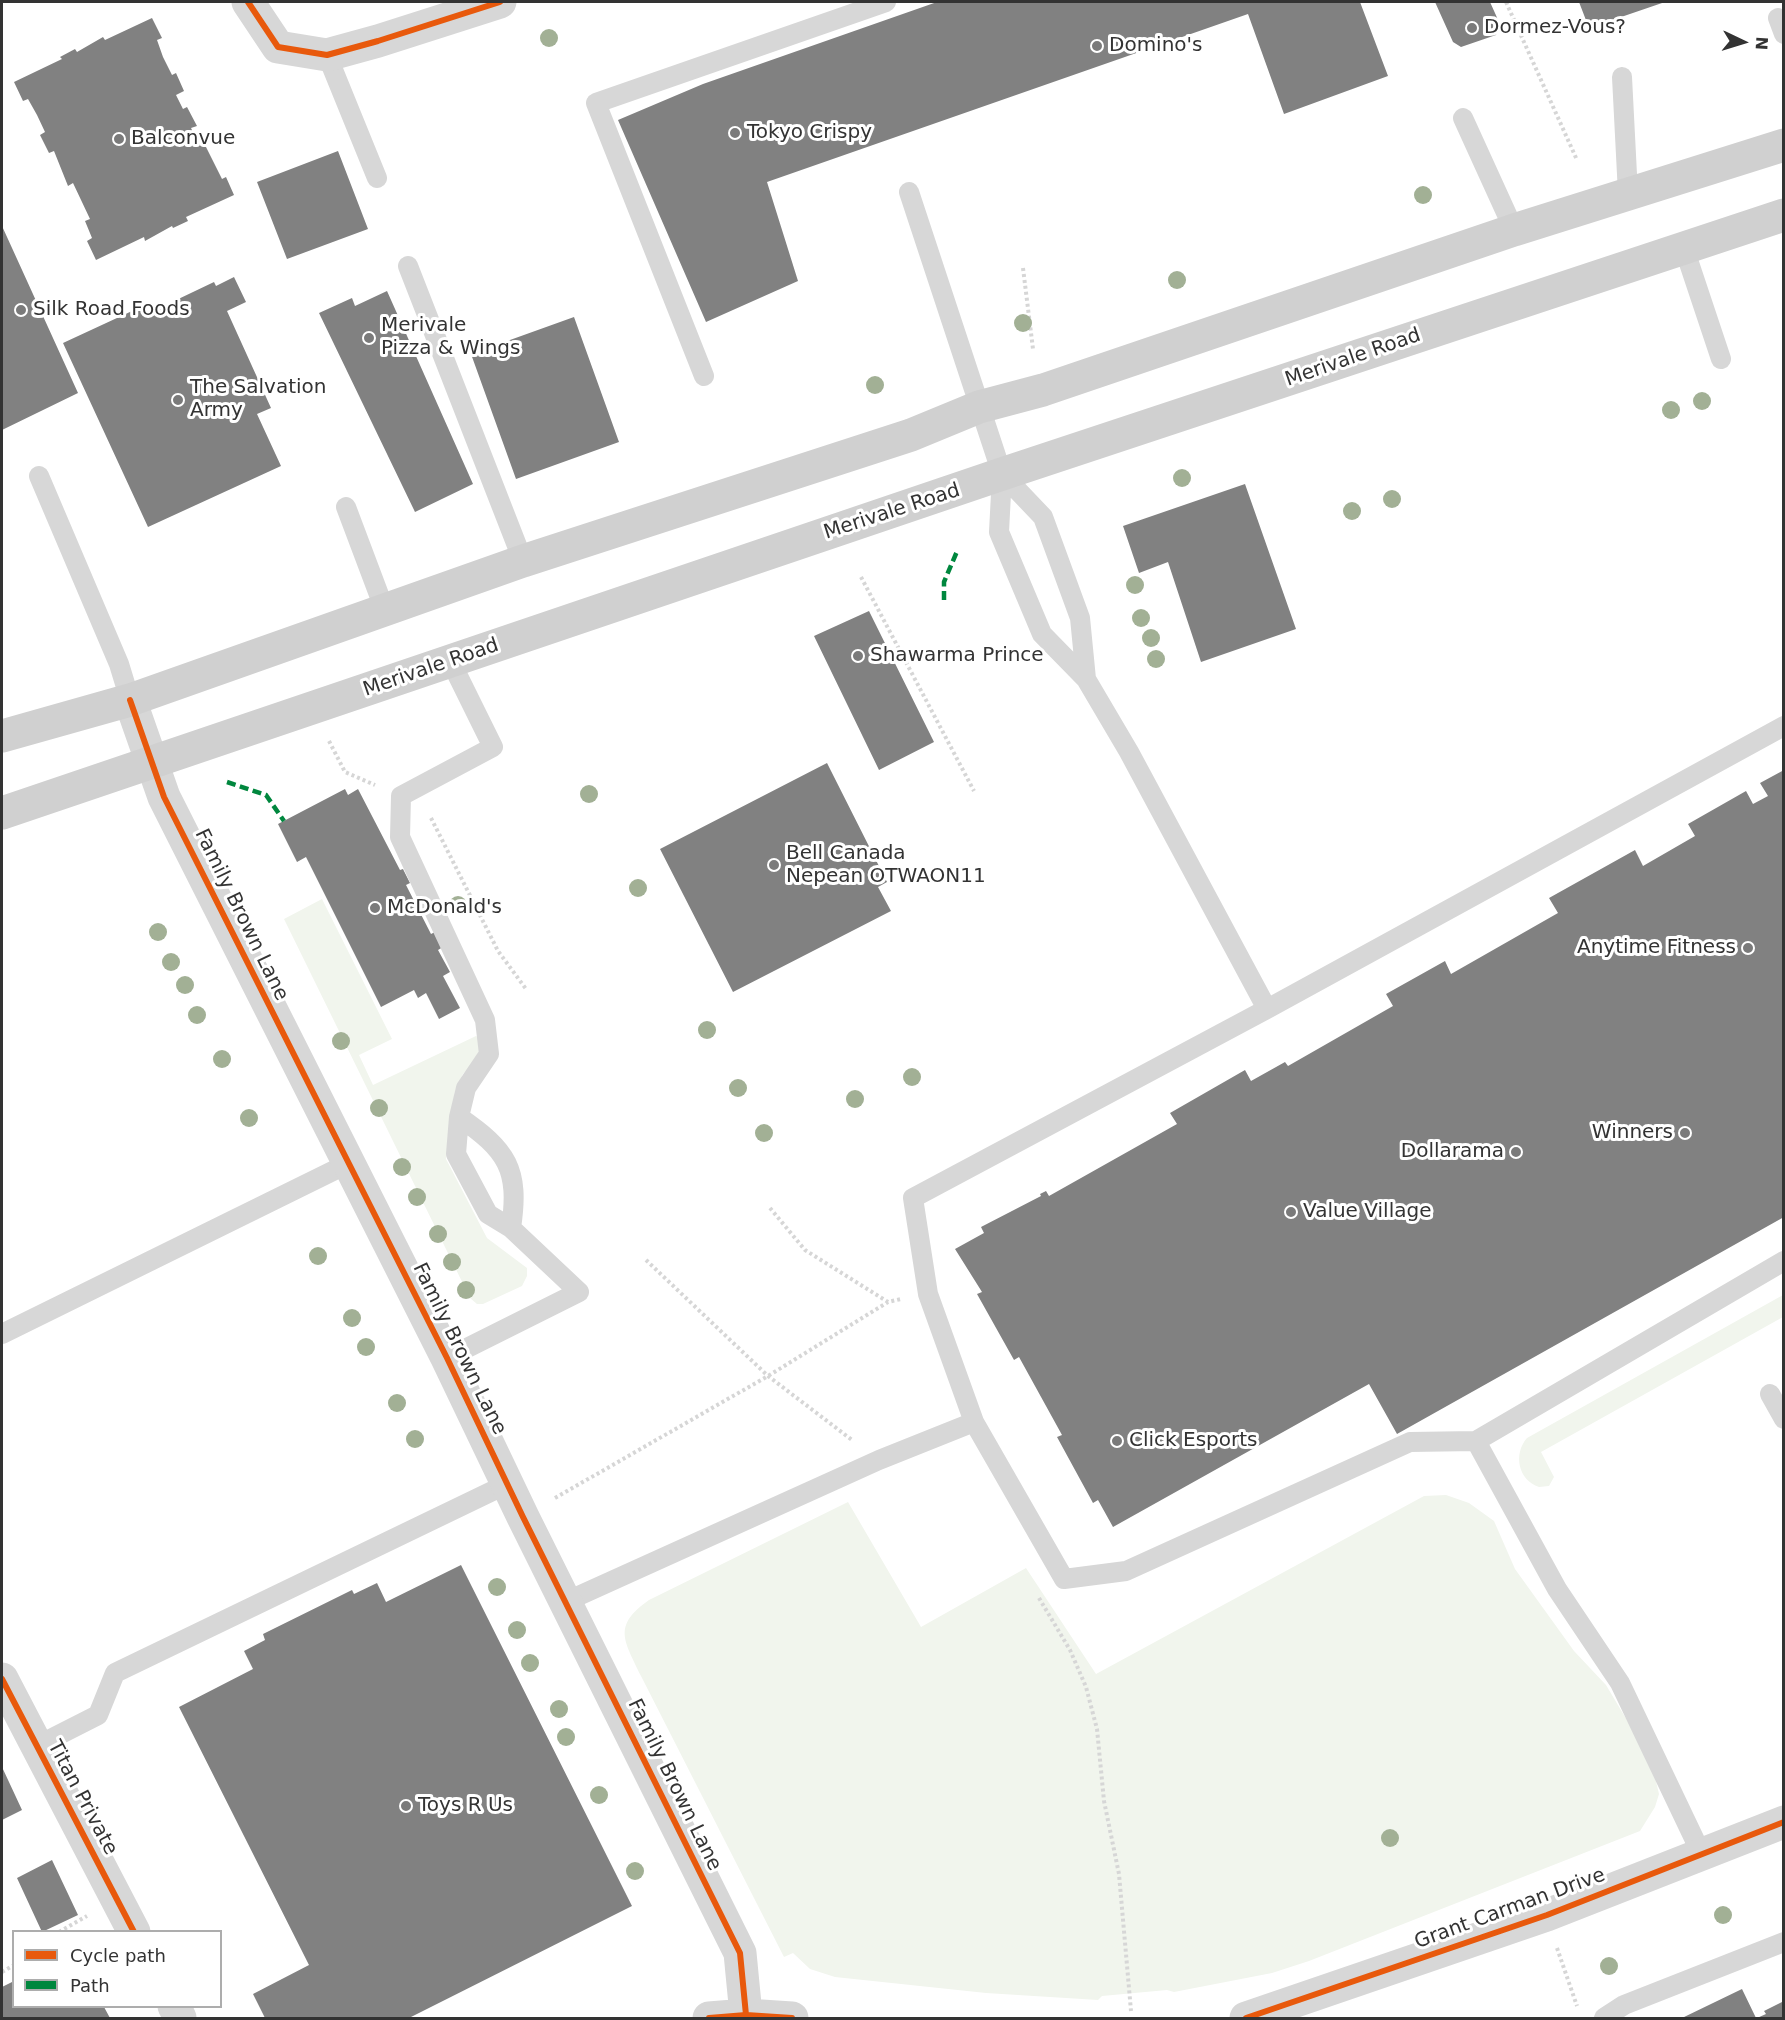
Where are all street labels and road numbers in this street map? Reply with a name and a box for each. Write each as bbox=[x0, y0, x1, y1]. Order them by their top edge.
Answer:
street label: Merivale Road bbox=[1282, 324, 1424, 392]
street label: Merivale Road bbox=[821, 479, 963, 545]
street label: Merivale Road bbox=[360, 634, 502, 702]
street label: Family Brown Lane bbox=[189, 825, 293, 1005]
street label: Family Brown Lane bbox=[407, 1259, 511, 1439]
street label: Family Brown Lane bbox=[622, 1695, 726, 1875]
street label: Titan Private bbox=[42, 1737, 122, 1859]
street label: Grant Carman Drive bbox=[1411, 1863, 1609, 1955]

